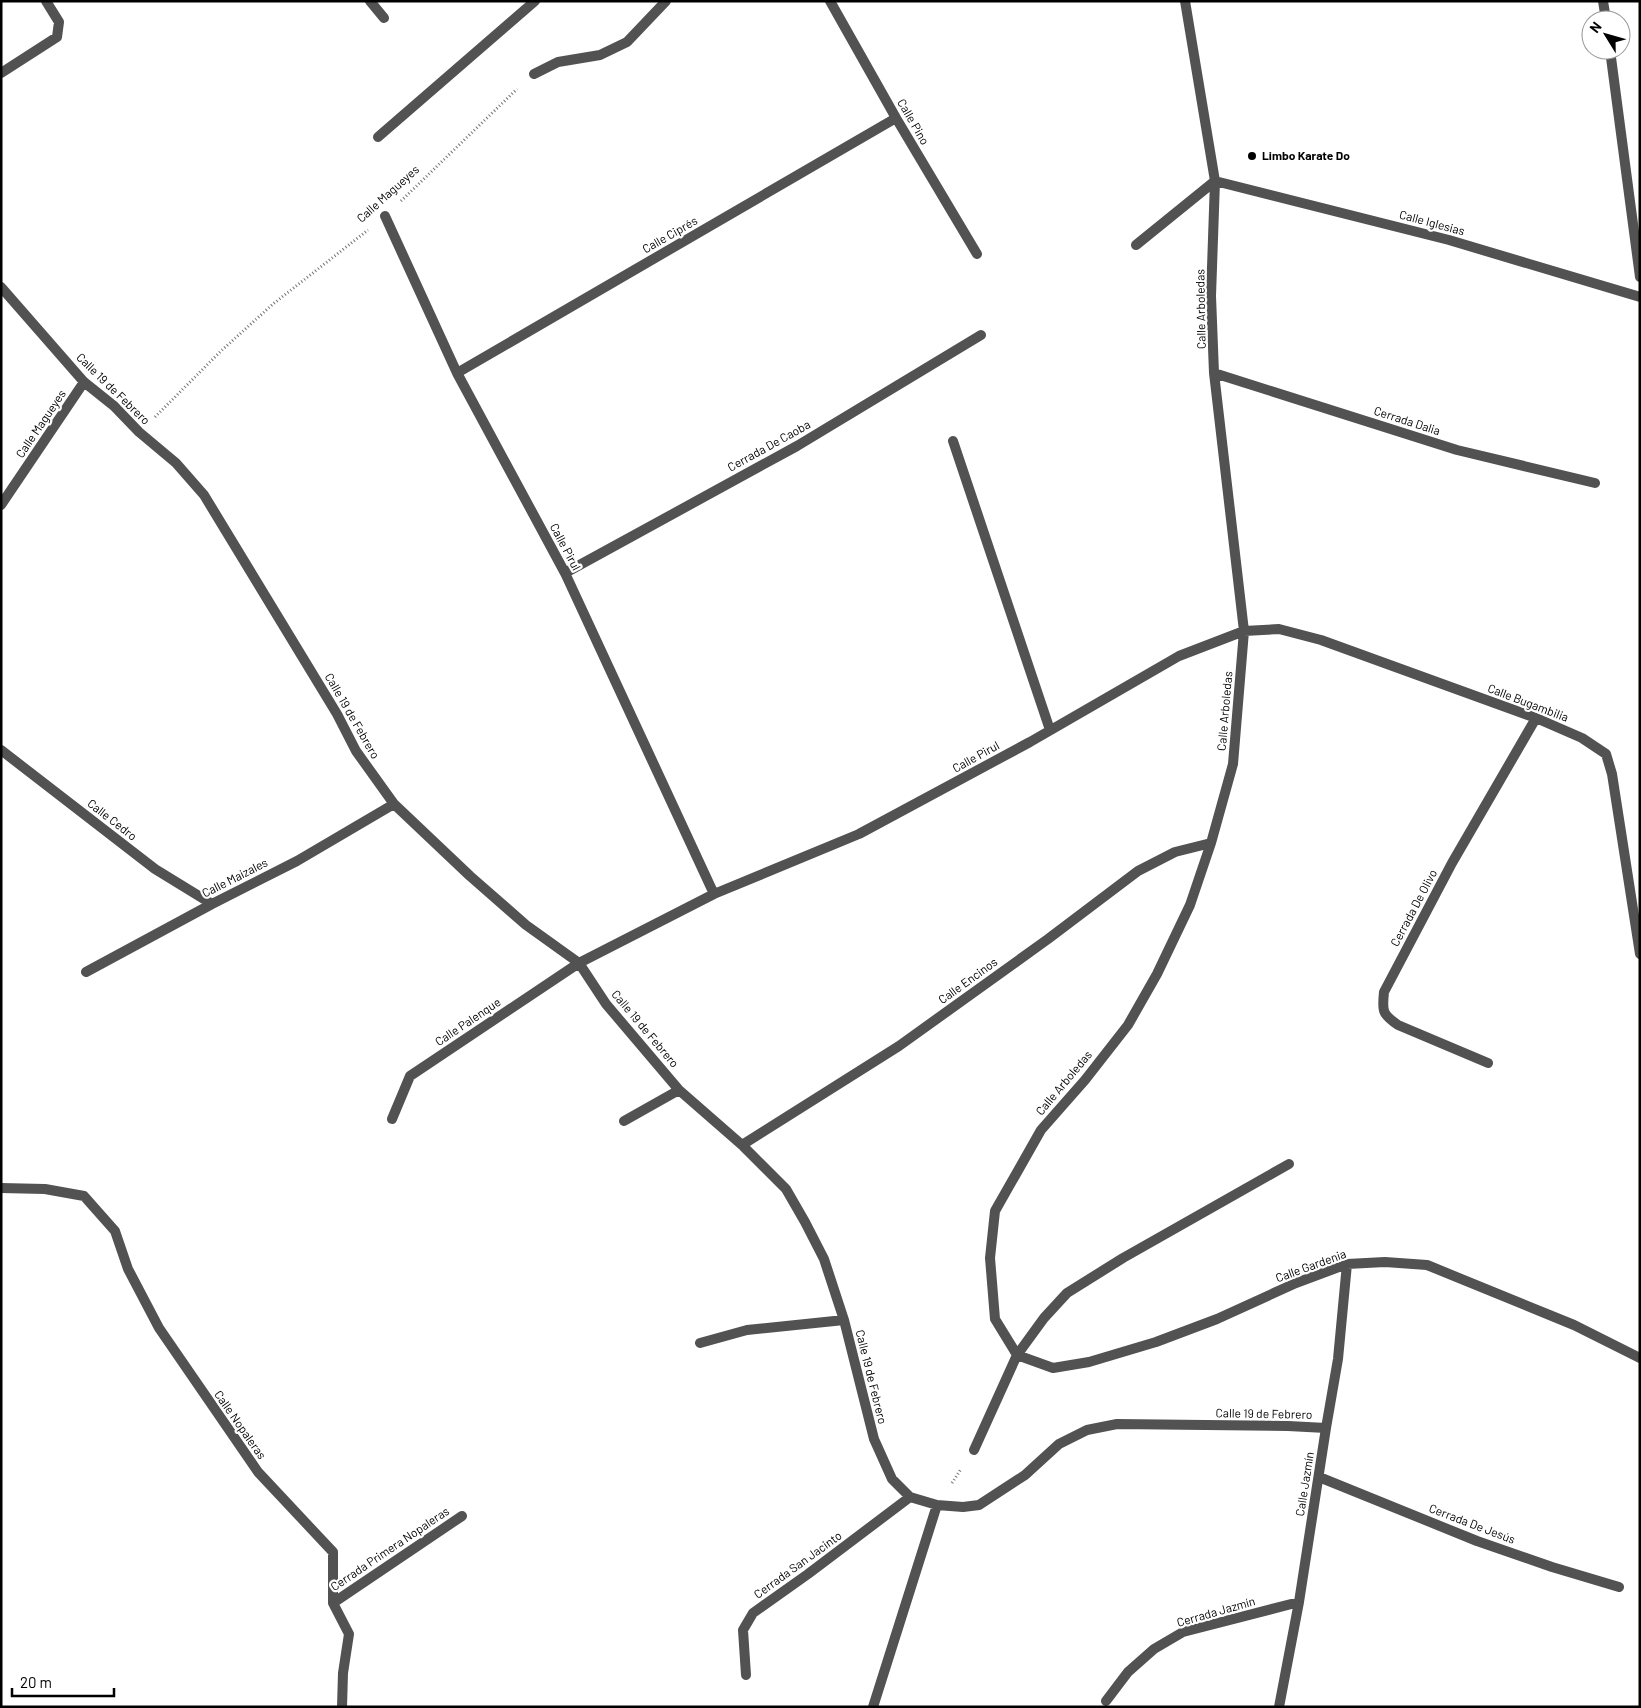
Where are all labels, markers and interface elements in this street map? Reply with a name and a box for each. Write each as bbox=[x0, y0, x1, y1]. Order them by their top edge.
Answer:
north arrow bbox=[1581, 10, 1631, 60]
text: N bbox=[1586, 18, 1605, 36]
street label: Calle Pino bbox=[895, 96, 933, 147]
place label: Limbo Karate Do bbox=[1262, 148, 1350, 162]
marker: Limbo Karate Do bbox=[1246, 150, 1258, 162]
street label: Calle Magueyes bbox=[353, 162, 421, 225]
street label: Calle Iglesias bbox=[1398, 207, 1467, 238]
street label: Calle Ciprés bbox=[640, 213, 700, 255]
street label: Calle Arboledas bbox=[1192, 269, 1208, 349]
street label: Calle 19 de Febrero bbox=[74, 350, 153, 427]
street label: Calle Magueyes bbox=[12, 387, 68, 460]
street label: Cerrada Dalia bbox=[1372, 403, 1442, 437]
street label: Cerrada De Caoba bbox=[725, 417, 812, 474]
street label: Calle Pirul bbox=[548, 521, 584, 572]
street label: Calle 19 de Febrero bbox=[323, 670, 383, 761]
street label: Calle Arboledas bbox=[1214, 670, 1234, 751]
street label: Calle Bugambilia bbox=[1486, 680, 1571, 724]
street label: Calle Pirul bbox=[950, 738, 1001, 775]
street label: Calle Cedro bbox=[85, 796, 140, 843]
street label: Calle Maizales bbox=[199, 854, 270, 900]
street label: Cerrada De Olivo bbox=[1387, 867, 1439, 948]
street label: Calle Encinos bbox=[935, 954, 1000, 1006]
street label: Calle 19 de Febrero bbox=[609, 987, 682, 1070]
street label: Calle Palenque bbox=[432, 994, 503, 1048]
street label: Calle Arboledas bbox=[1032, 1047, 1094, 1117]
street label: Calle Gardenia bbox=[1274, 1246, 1348, 1284]
street label: Calle 19 de Febrero bbox=[853, 1328, 890, 1425]
street label: Calle Nopaleras bbox=[212, 1387, 270, 1462]
street label: Calle 19 de Febrero bbox=[1216, 1405, 1312, 1421]
street label: Calle Jazmín bbox=[1292, 1451, 1316, 1517]
street label: Cerrada De Jesús bbox=[1427, 1500, 1518, 1546]
street label: Cerrada Primera Nopaleras bbox=[327, 1503, 452, 1593]
street label: Cerrada San Jacinto bbox=[751, 1528, 844, 1601]
street label: Cerrada Jazmín bbox=[1175, 1593, 1257, 1629]
scale bar bbox=[12, 1666, 115, 1698]
text: 20 m bbox=[20, 1673, 52, 1691]

